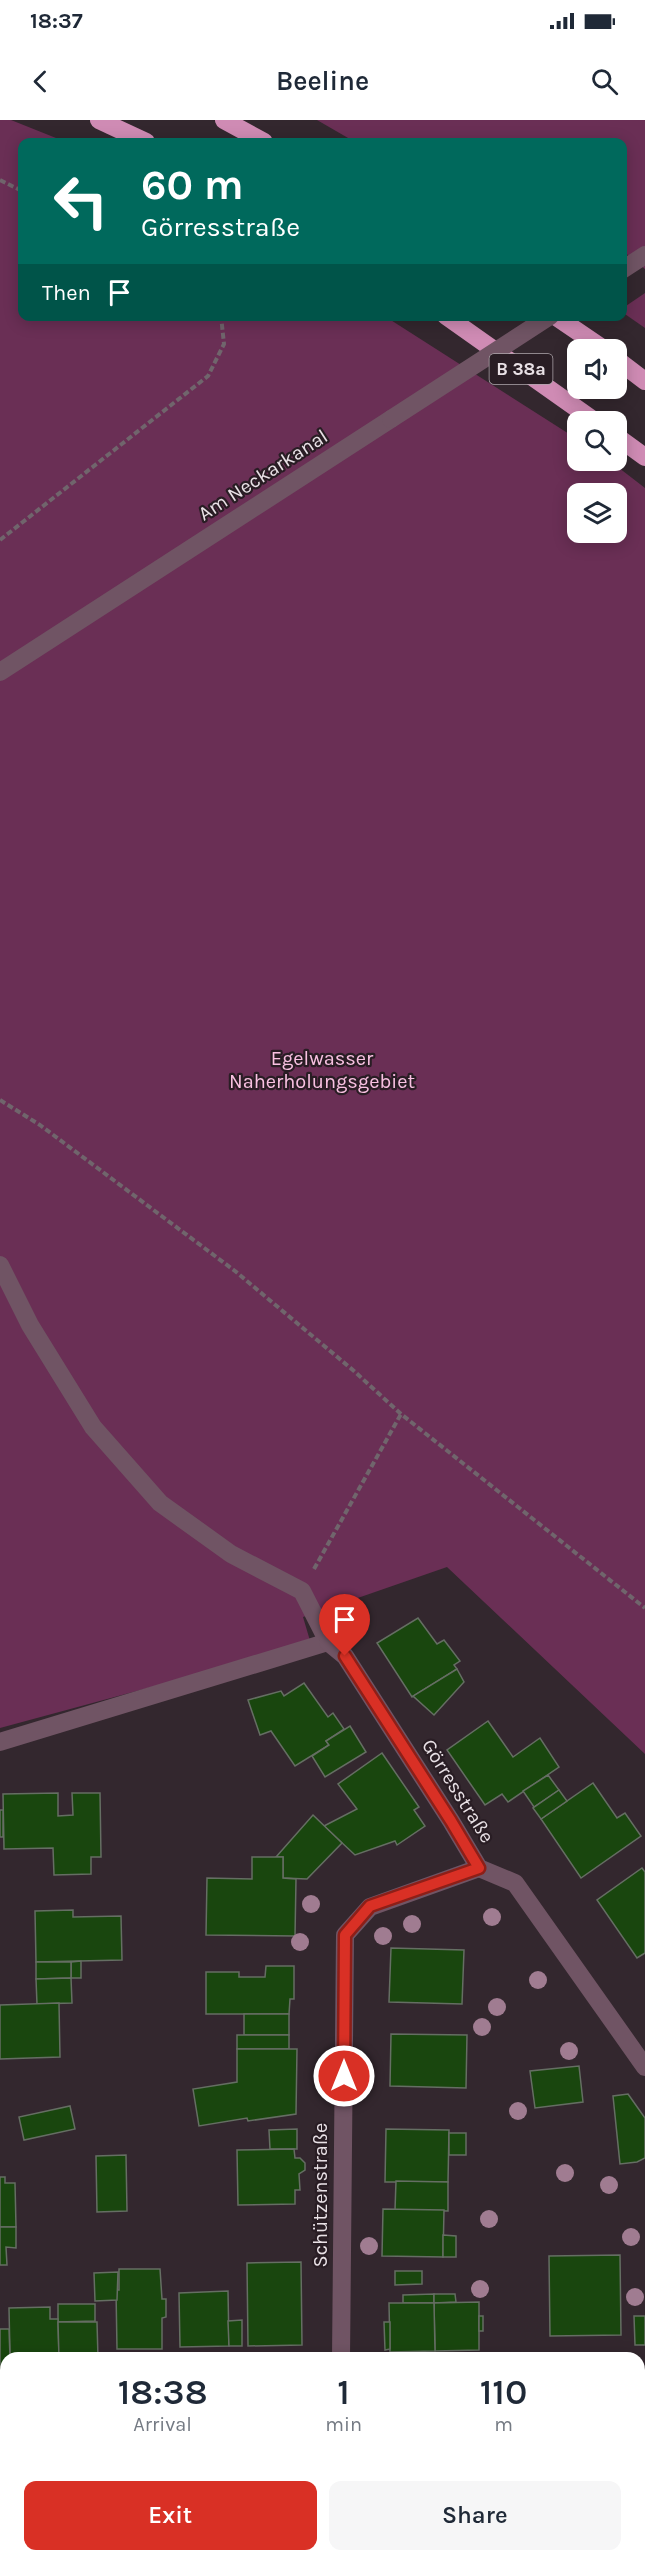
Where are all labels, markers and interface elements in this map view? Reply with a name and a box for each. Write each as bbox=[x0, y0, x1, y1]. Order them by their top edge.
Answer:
text: 18:37 bbox=[30, 8, 83, 34]
icon: back bbox=[24, 65, 57, 98]
text: Beeline bbox=[276, 65, 369, 97]
icon: search bbox=[588, 65, 621, 98]
text: 60 m bbox=[141, 160, 244, 210]
icon: left bbox=[42, 162, 120, 240]
text: Görresstraße bbox=[141, 211, 300, 243]
icon: arrive bbox=[103, 276, 136, 309]
text: Then bbox=[42, 280, 91, 306]
map controls bbox=[567, 339, 627, 543]
button: sound bbox=[567, 339, 627, 399]
road number: B 38a bbox=[490, 354, 552, 384]
button: search bbox=[567, 411, 627, 471]
street label: Am Neckarkanal bbox=[194, 425, 332, 525]
button: layers bbox=[567, 483, 627, 543]
park label: Egelwasser Naherholungsgebiet bbox=[229, 1047, 415, 1093]
pin bbox=[319, 1594, 370, 1656]
icon: arrive bbox=[328, 1603, 361, 1636]
street label: Görresstraße bbox=[417, 1735, 499, 1847]
position arrow bbox=[312, 2044, 376, 2108]
street label: Schützenstraße bbox=[309, 2123, 332, 2267]
text: 18:38 bbox=[118, 2371, 208, 2413]
text: 1 bbox=[337, 2371, 350, 2413]
text: 110 bbox=[480, 2371, 527, 2413]
text: Arrival bbox=[133, 2413, 192, 2436]
text: min bbox=[325, 2413, 362, 2436]
text: m bbox=[494, 2413, 513, 2436]
button: Exit bbox=[24, 2481, 317, 2550]
button: Share bbox=[329, 2481, 621, 2550]

